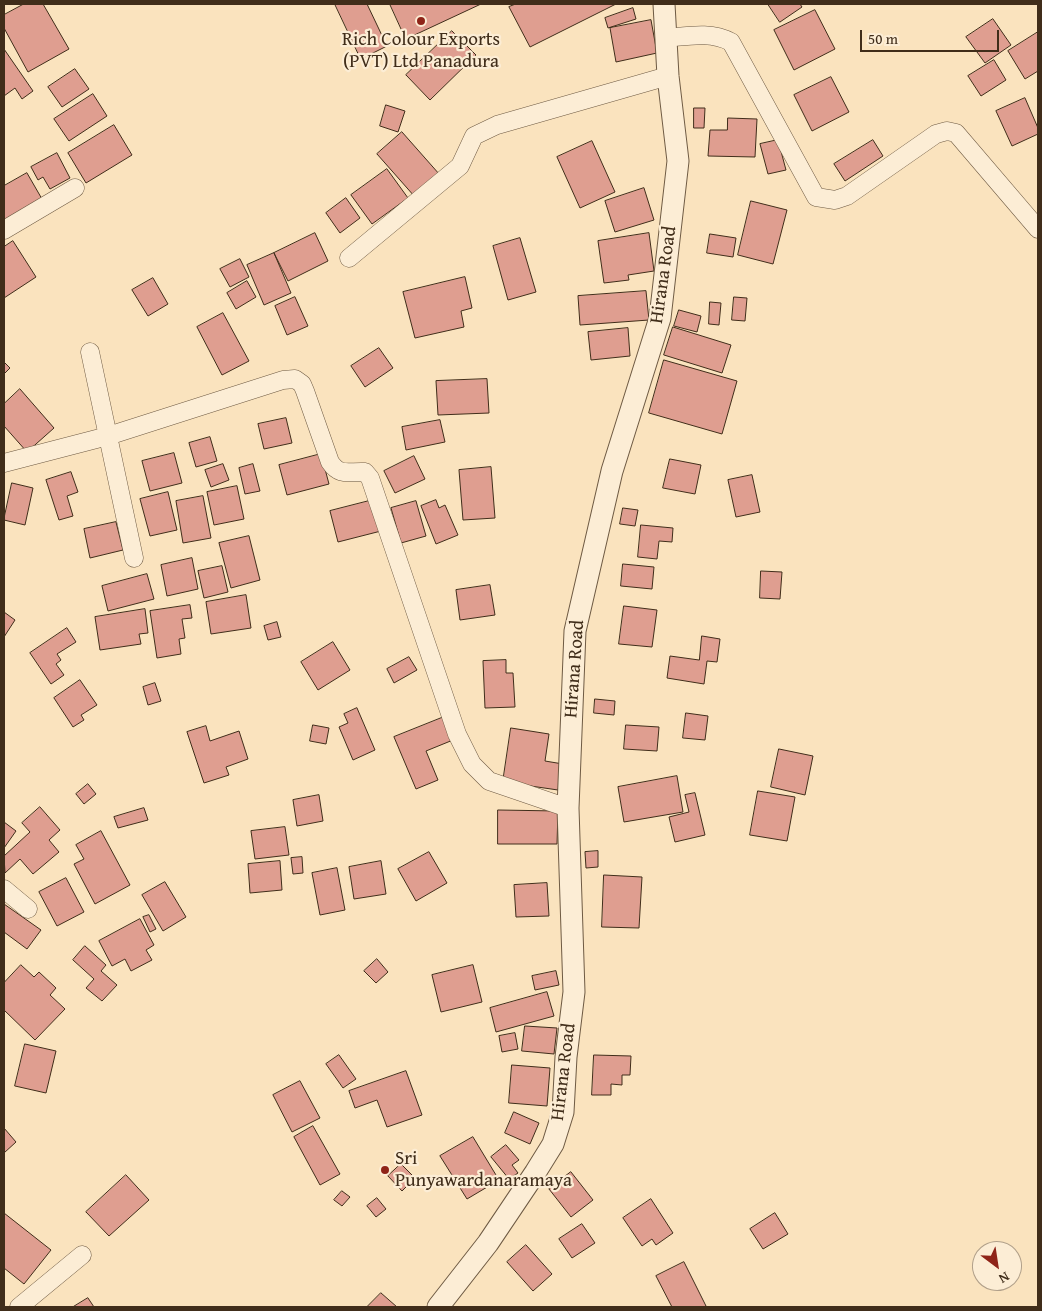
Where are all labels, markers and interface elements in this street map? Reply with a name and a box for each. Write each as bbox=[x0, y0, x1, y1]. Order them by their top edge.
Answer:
marker: Rich Colour Exports (PVT) Ltd Panadura bbox=[415, 15, 427, 27]
scale bar bbox=[862, 20, 1001, 52]
text: 50 m bbox=[868, 28, 898, 49]
place label: Rich Colour Exports (PVT) Ltd Panadura bbox=[342, 29, 500, 73]
street label: Hirana Road bbox=[646, 225, 682, 325]
street label: Hirana Road bbox=[560, 619, 590, 719]
street label: Hirana Road bbox=[547, 1022, 581, 1122]
place label: Sri Punyawardanaramaya bbox=[395, 1148, 572, 1192]
marker: Sri Punyawardanaramaya bbox=[379, 1164, 391, 1176]
north arrow bbox=[972, 1241, 1022, 1291]
text: N bbox=[995, 1267, 1013, 1289]

